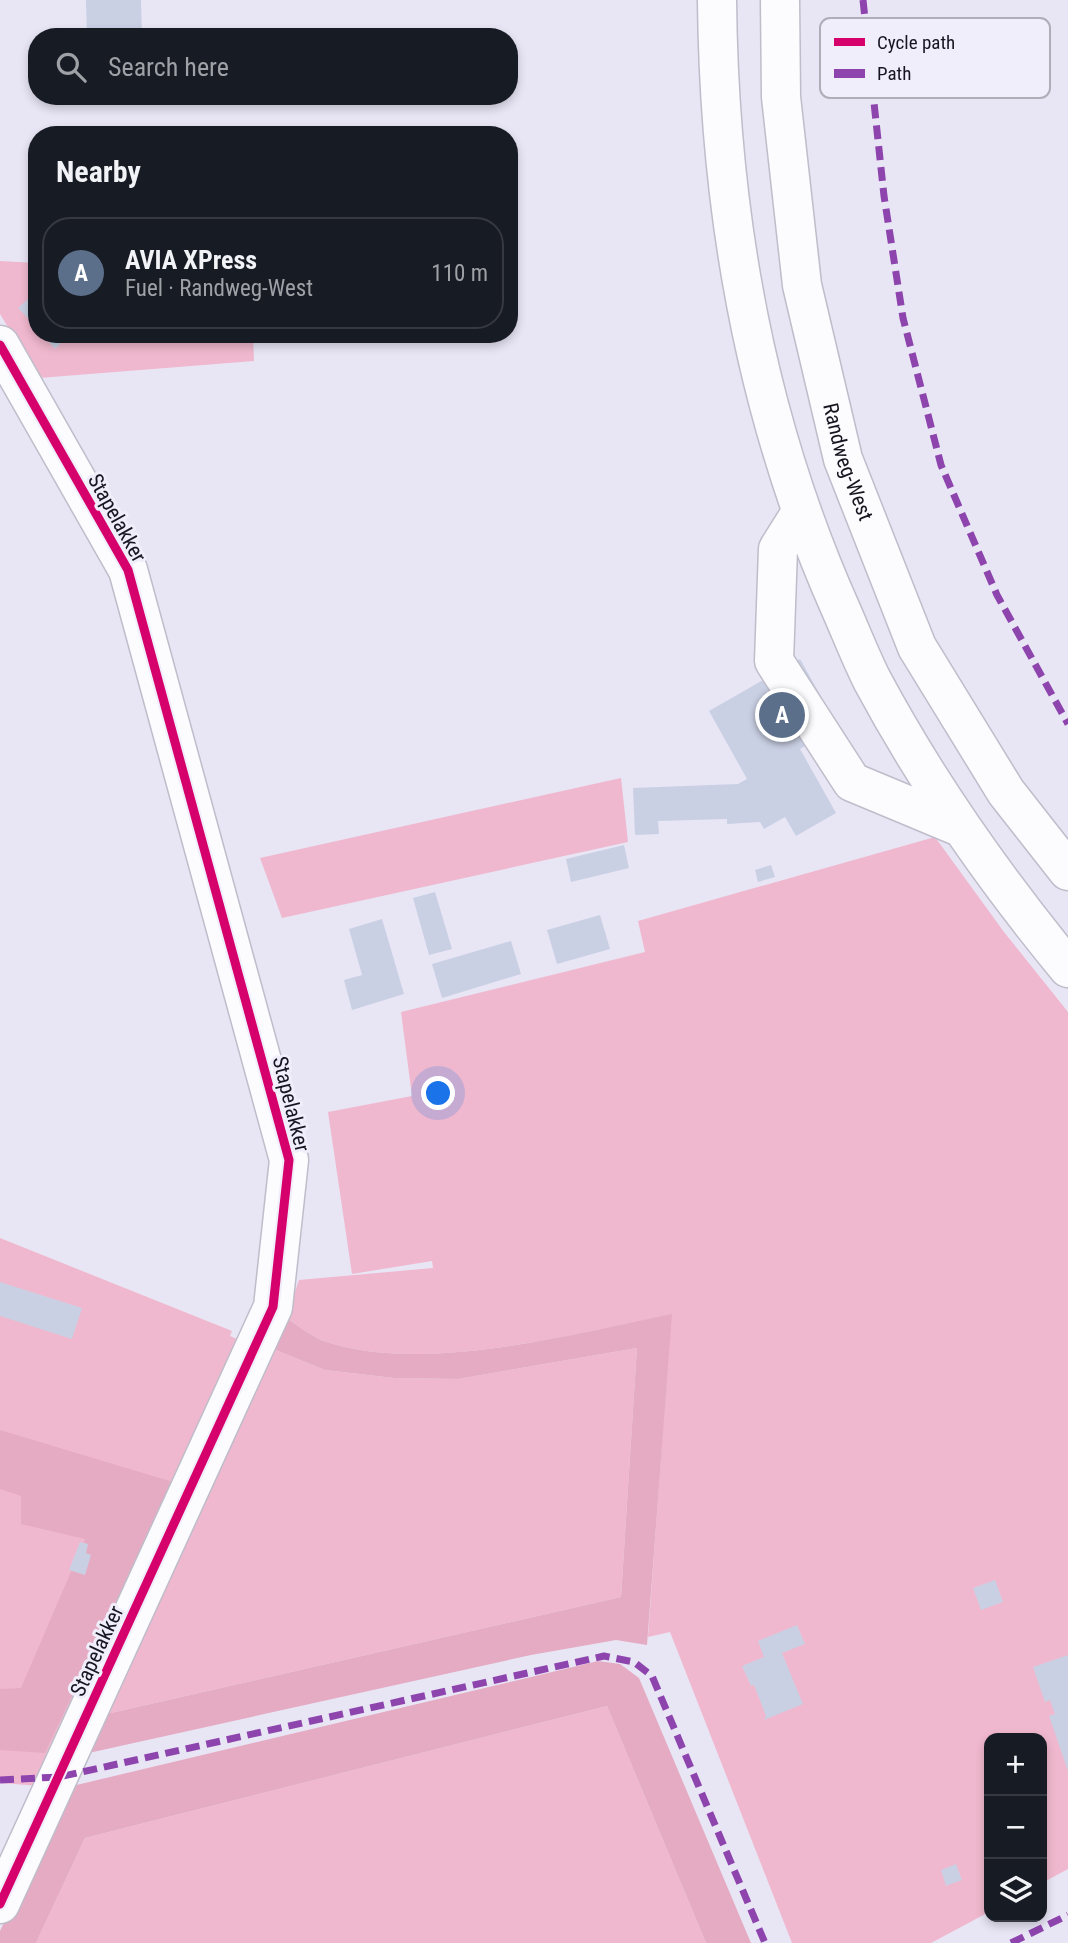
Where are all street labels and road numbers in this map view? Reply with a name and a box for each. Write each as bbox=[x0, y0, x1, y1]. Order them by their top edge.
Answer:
street label: Randweg-West bbox=[818, 401, 878, 524]
street label: Stapelakker bbox=[83, 470, 151, 566]
street label: Stapelakker bbox=[268, 1054, 314, 1154]
street label: Stapelakker bbox=[66, 1602, 128, 1700]

